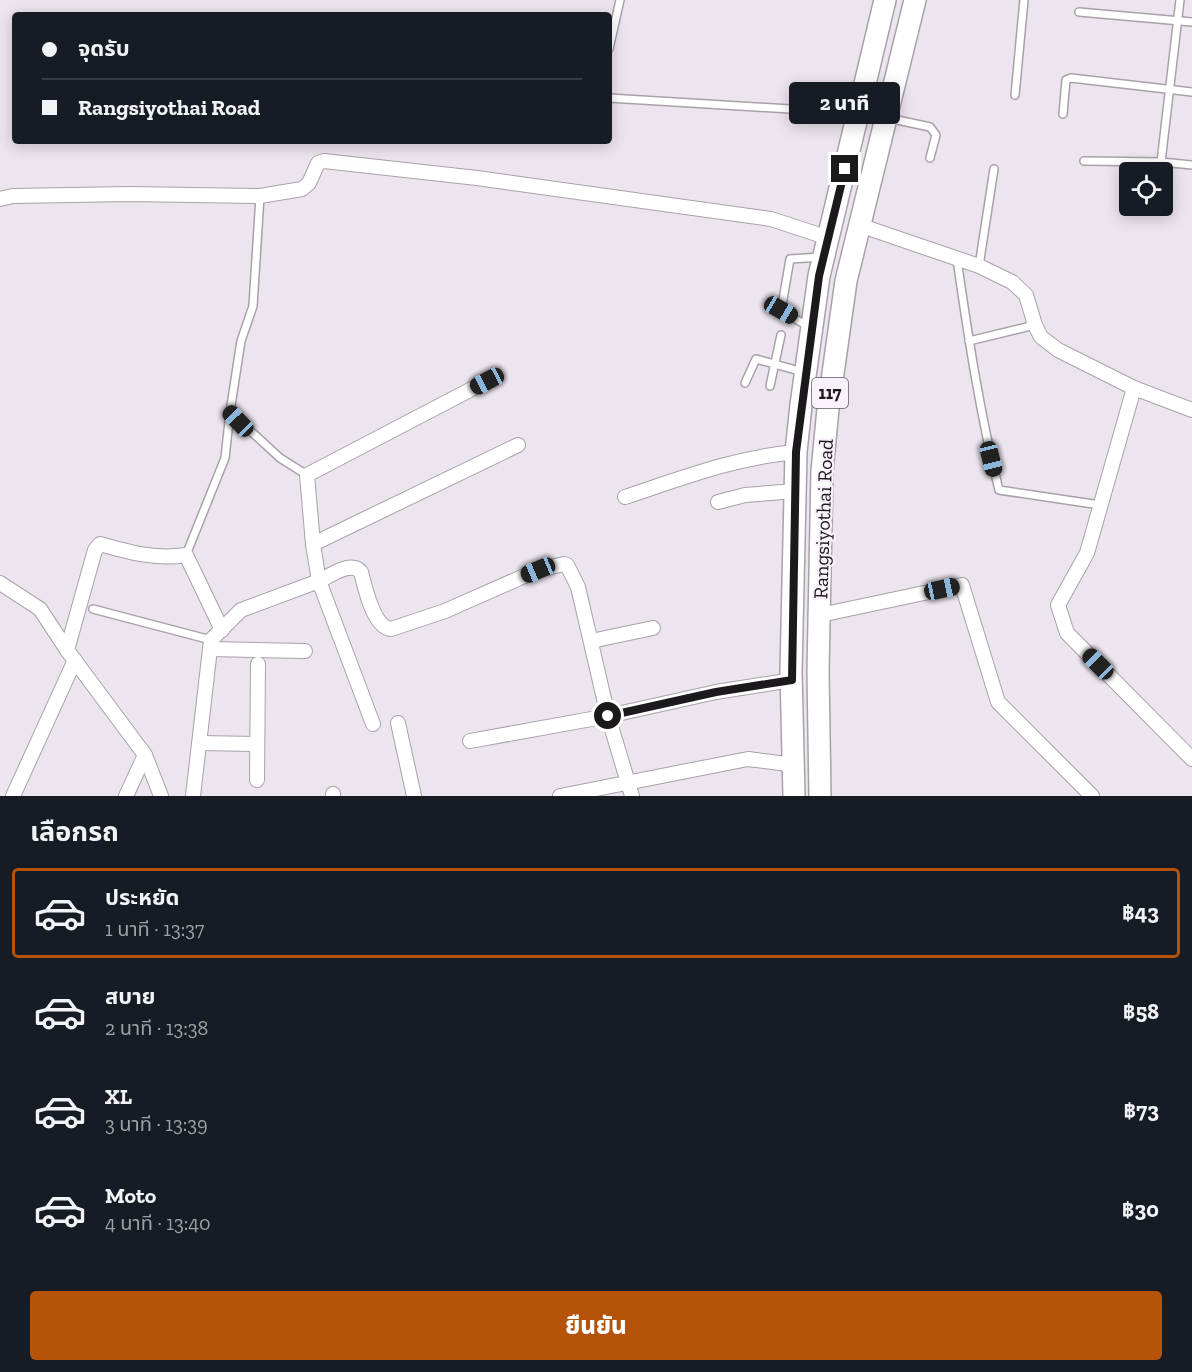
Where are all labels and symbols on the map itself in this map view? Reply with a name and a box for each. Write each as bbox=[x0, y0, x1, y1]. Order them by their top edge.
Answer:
callout: 2 นาที bbox=[790, 82, 900, 124]
route end bbox=[831, 155, 858, 182]
car bbox=[761, 293, 801, 327]
car bbox=[467, 365, 507, 397]
road number: 117 bbox=[812, 378, 848, 408]
car bbox=[219, 402, 257, 440]
street label: Rangsiyothai Road bbox=[808, 439, 838, 599]
car bbox=[978, 439, 1004, 479]
car bbox=[518, 555, 558, 585]
car bbox=[923, 576, 961, 602]
car bbox=[1079, 645, 1117, 683]
route start bbox=[594, 702, 621, 729]

